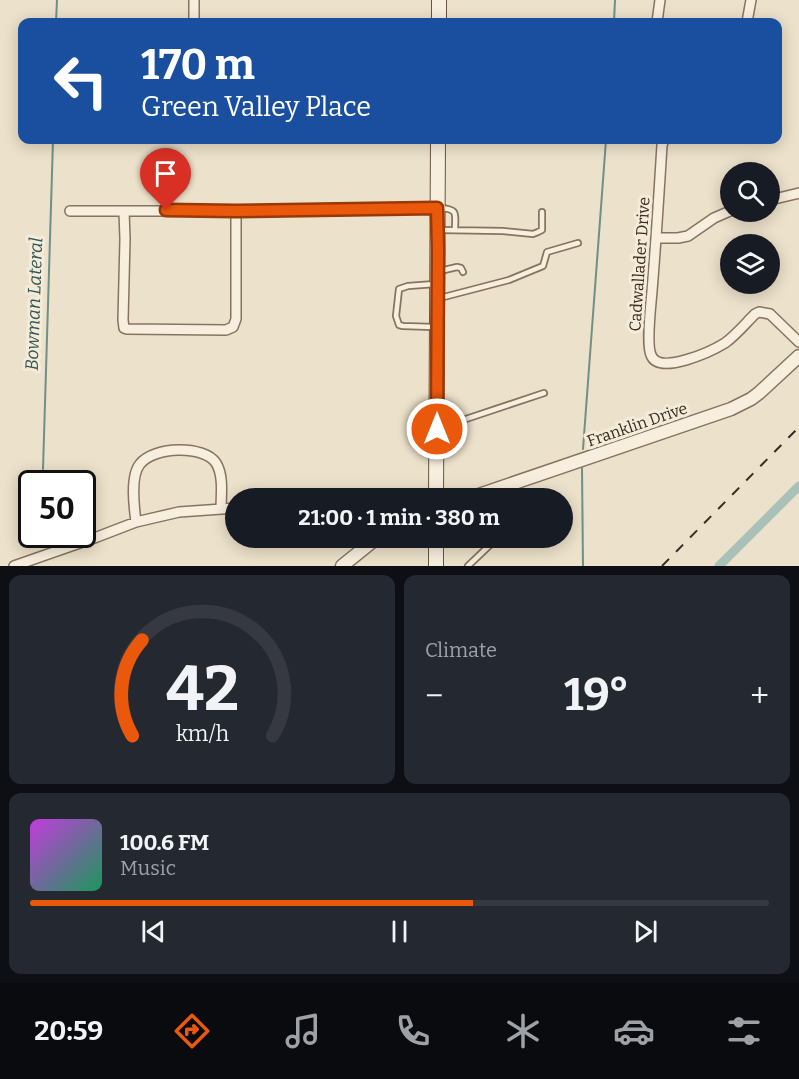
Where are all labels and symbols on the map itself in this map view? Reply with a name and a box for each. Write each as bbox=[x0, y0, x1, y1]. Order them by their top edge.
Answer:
pin bbox=[140, 148, 191, 210]
street label: Cadwallader Drive bbox=[625, 196, 654, 332]
water label: Bowman Lateral bbox=[21, 237, 47, 371]
position arrow bbox=[405, 397, 469, 461]
street label: Franklin Drive bbox=[584, 398, 690, 451]
speed limit sign: 50 bbox=[18, 470, 96, 548]

